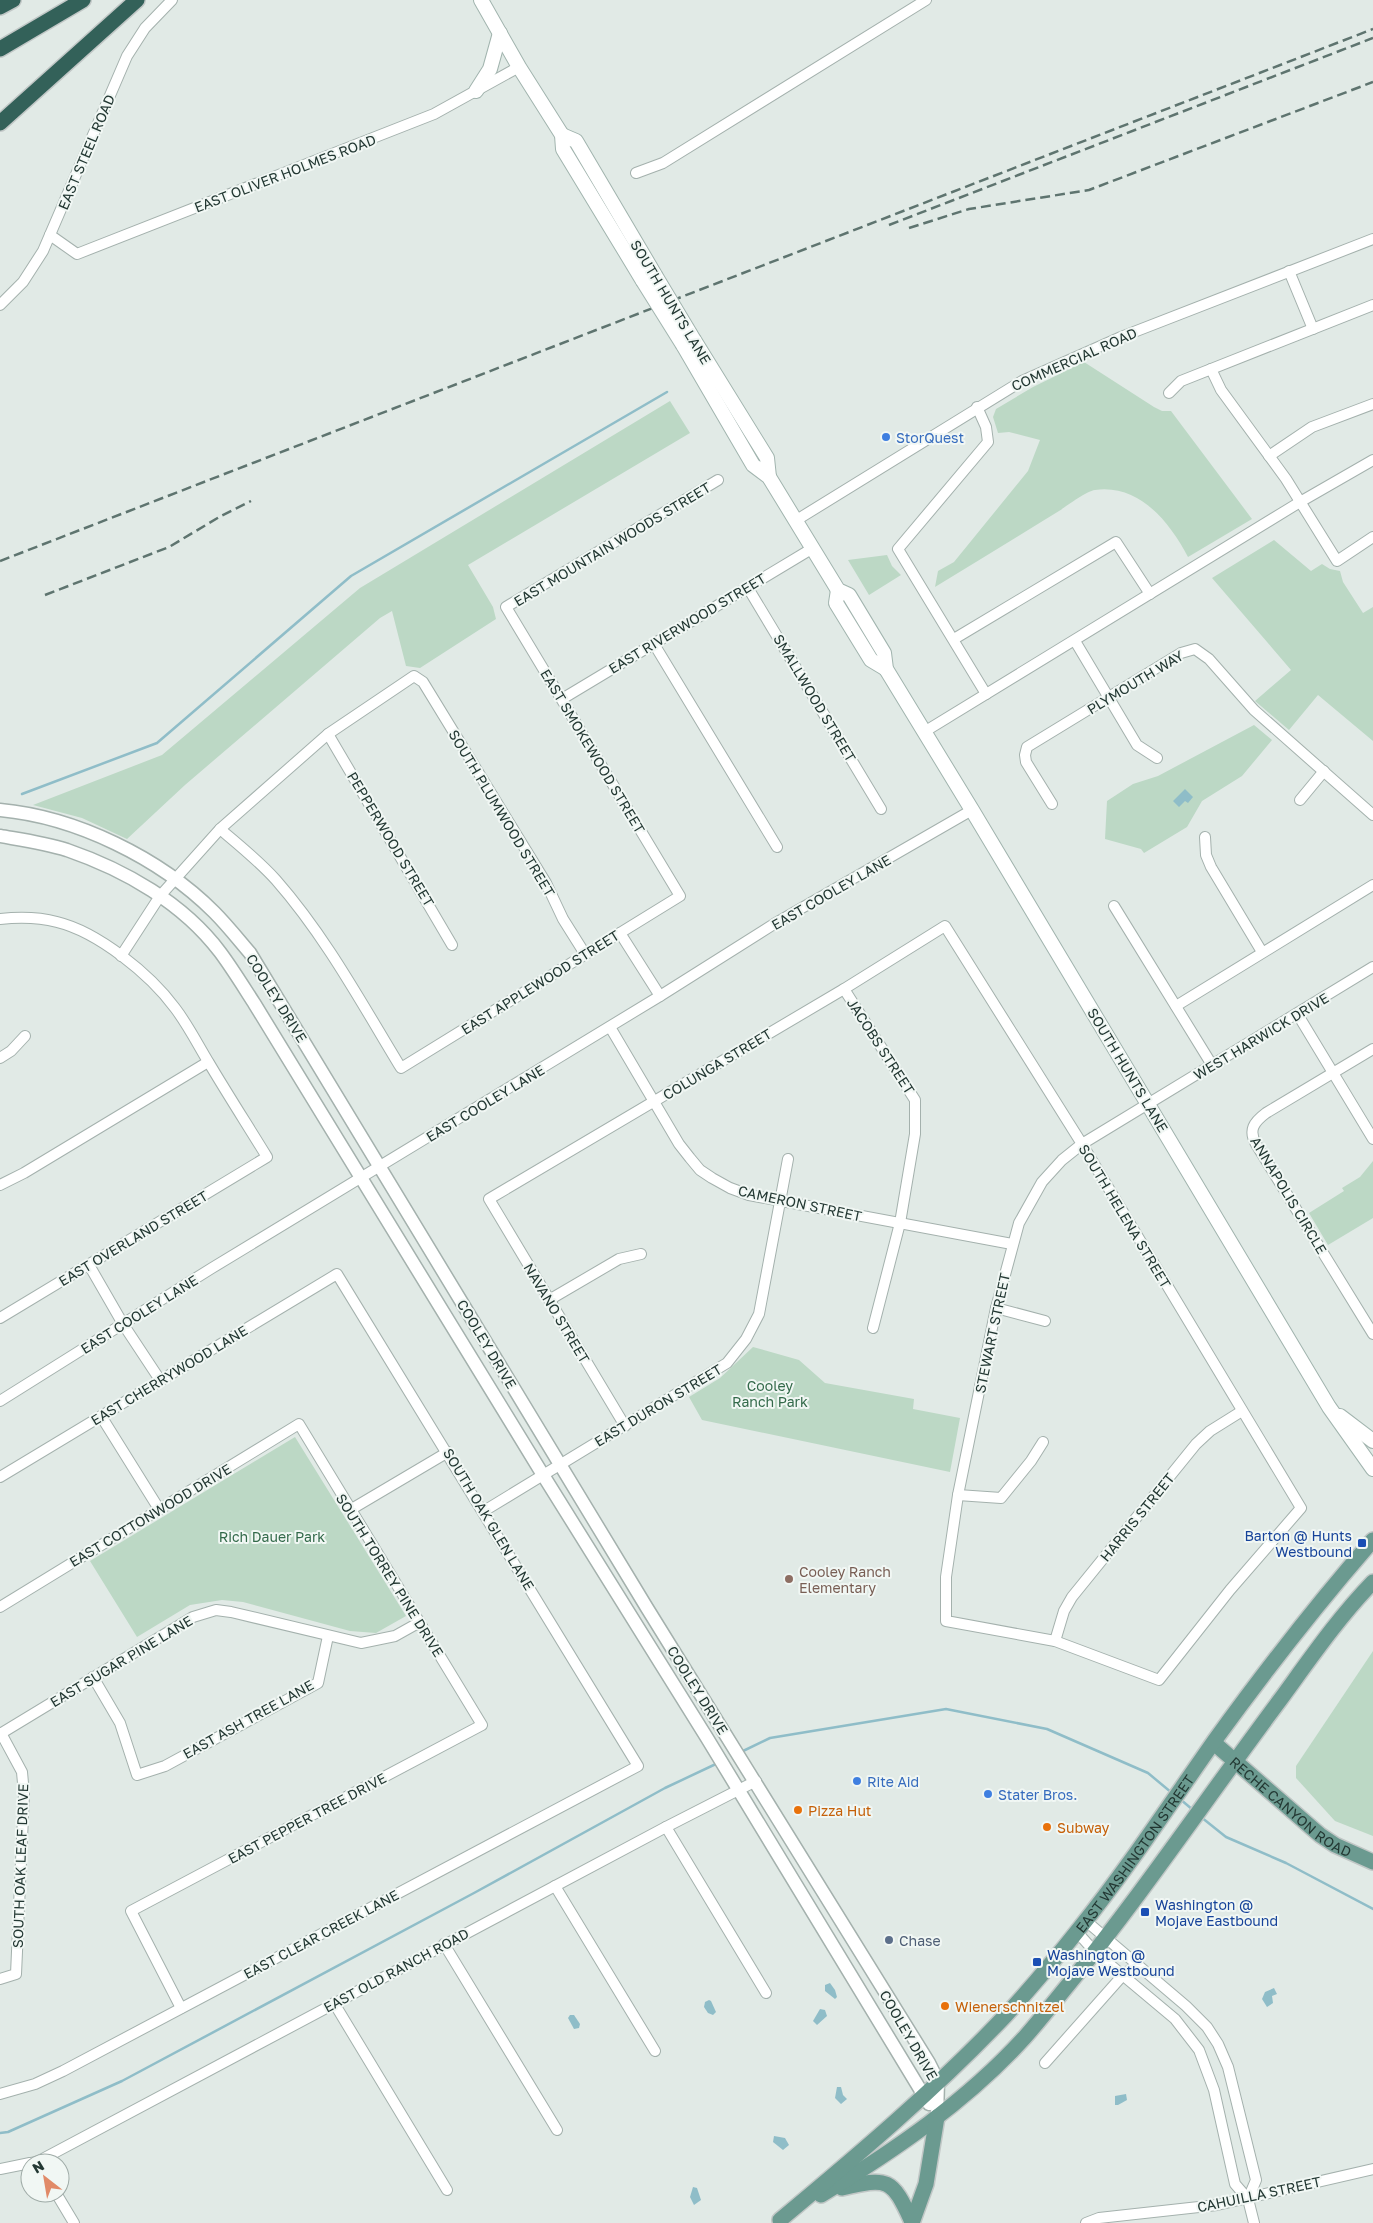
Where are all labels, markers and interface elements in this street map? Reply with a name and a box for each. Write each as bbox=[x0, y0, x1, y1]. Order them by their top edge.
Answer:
street label: EAST STEEL ROAD bbox=[54, 92, 118, 212]
street label: EAST OLIVER HOLMES ROAD bbox=[192, 130, 378, 216]
street label: SOUTH HUNTS LANE bbox=[627, 237, 715, 367]
street label: COMMERCIAL ROAD bbox=[1009, 324, 1139, 394]
place label: StorQuest bbox=[896, 429, 964, 446]
marker: StorQuest bbox=[880, 431, 892, 443]
street label: EAST MOUNTAIN WOODS STREET bbox=[510, 478, 714, 610]
street label: EAST RIVERWOOD STREET bbox=[605, 569, 769, 677]
street label: SMALLWOOD STREET bbox=[770, 631, 860, 765]
street label: PLYMOUTH WAY bbox=[1084, 647, 1186, 717]
street label: EAST SMOKEWOOD STREET bbox=[537, 666, 649, 836]
street label: SOUTH PLUMWOOD STREET bbox=[445, 727, 559, 900]
street label: PEPPERWOOD STREET bbox=[344, 768, 438, 910]
street label: EAST COOLEY LANE bbox=[768, 851, 894, 933]
street label: EAST APPLEWOOD STREET bbox=[458, 926, 622, 1038]
street label: COOLEY DRIVE bbox=[243, 951, 311, 1045]
street label: WEST HARWICK DRIVE bbox=[1190, 989, 1332, 1083]
street label: JACOBS STREET bbox=[844, 995, 919, 1097]
street label: SOUTH HUNTS LANE bbox=[1084, 1005, 1172, 1135]
street label: COLUNGA STREET bbox=[660, 1025, 775, 1103]
street label: EAST COOLEY LANE bbox=[423, 1061, 547, 1145]
street label: ANNAPOLIS CIRCLE bbox=[1247, 1133, 1331, 1257]
street label: SOUTH HELENA STREET bbox=[1075, 1141, 1175, 1291]
street label: CAMERON STREET bbox=[737, 1182, 864, 1224]
street label: EAST OVERLAND STREET bbox=[55, 1187, 211, 1289]
street label: NAVANO STREET bbox=[520, 1260, 594, 1366]
street label: EAST COOLEY LANE bbox=[77, 1271, 201, 1357]
street label: STEWART STREET bbox=[971, 1271, 1013, 1395]
street label: COOLEY DRIVE bbox=[454, 1296, 520, 1392]
street label: EAST CHERRYWOOD LANE bbox=[88, 1321, 250, 1429]
street label: EAST DURON STREET bbox=[591, 1360, 725, 1450]
park label: Cooley Ranch Park bbox=[732, 1377, 808, 1410]
street label: SOUTH OAK GLEN LANE bbox=[440, 1445, 538, 1593]
street label: EAST COTTONWOOD DRIVE bbox=[66, 1460, 234, 1570]
street label: HARRIS STREET bbox=[1096, 1469, 1178, 1565]
street label: SOUTH TORREY PINE DRIVE bbox=[333, 1490, 447, 1660]
place label: Barton @ Hunts Westbound bbox=[1244, 1527, 1352, 1560]
park label: Rich Dauer Park bbox=[219, 1528, 325, 1545]
marker: Barton @ Hunts Westbound bbox=[1356, 1537, 1368, 1549]
place label: Cooley Ranch Elementary bbox=[799, 1563, 891, 1596]
marker: Cooley Ranch Elementary bbox=[783, 1573, 795, 1585]
street label: EAST SUGAR PINE LANE bbox=[47, 1612, 195, 1710]
street label: COOLEY DRIVE bbox=[664, 1643, 732, 1737]
street label: EAST ASH TREE LANE bbox=[180, 1676, 316, 1762]
street label: RECHE CANYON ROAD bbox=[1227, 1753, 1354, 1860]
street label: EAST PEPPER TREE DRIVE bbox=[225, 1769, 389, 1867]
street label: EAST WASHINGTON STREET bbox=[1071, 1771, 1197, 1935]
place label: Rite Aid bbox=[867, 1773, 919, 1790]
marker: Rite Aid bbox=[851, 1775, 863, 1787]
street label: SOUTH OAK LEAF DRIVE bbox=[9, 1784, 31, 1948]
place label: Stater Bros. bbox=[998, 1786, 1077, 1803]
marker: Stater Bros. bbox=[982, 1788, 994, 1800]
place label: Pizza Hut bbox=[808, 1802, 871, 1819]
marker: Pizza Hut bbox=[792, 1804, 804, 1816]
place label: Subway bbox=[1057, 1819, 1110, 1836]
marker: Subway bbox=[1041, 1821, 1053, 1833]
street label: EAST CLEAR CREEK LANE bbox=[240, 1886, 402, 1982]
place label: Washington @ Mojave Eastbound bbox=[1155, 1896, 1278, 1929]
marker: Washington @ Mojave Eastbound bbox=[1139, 1906, 1151, 1918]
street label: EAST OLD RANCH ROAD bbox=[320, 1924, 472, 2016]
place label: Chase bbox=[899, 1932, 941, 1949]
marker: Chase bbox=[883, 1934, 895, 1946]
place label: Washington @ Mojave Westbound bbox=[1047, 1946, 1175, 1979]
marker: Washington @ Mojave Westbound bbox=[1031, 1956, 1043, 1968]
street label: COOLEY DRIVE bbox=[876, 1987, 942, 2083]
place label: Wienerschnitzel bbox=[955, 1998, 1064, 2015]
marker: Wienerschnitzel bbox=[939, 2000, 951, 2012]
north arrow bbox=[20, 2153, 70, 2203]
text: N bbox=[29, 2156, 47, 2176]
street label: CAHUILLA STREET bbox=[1196, 2173, 1323, 2215]

